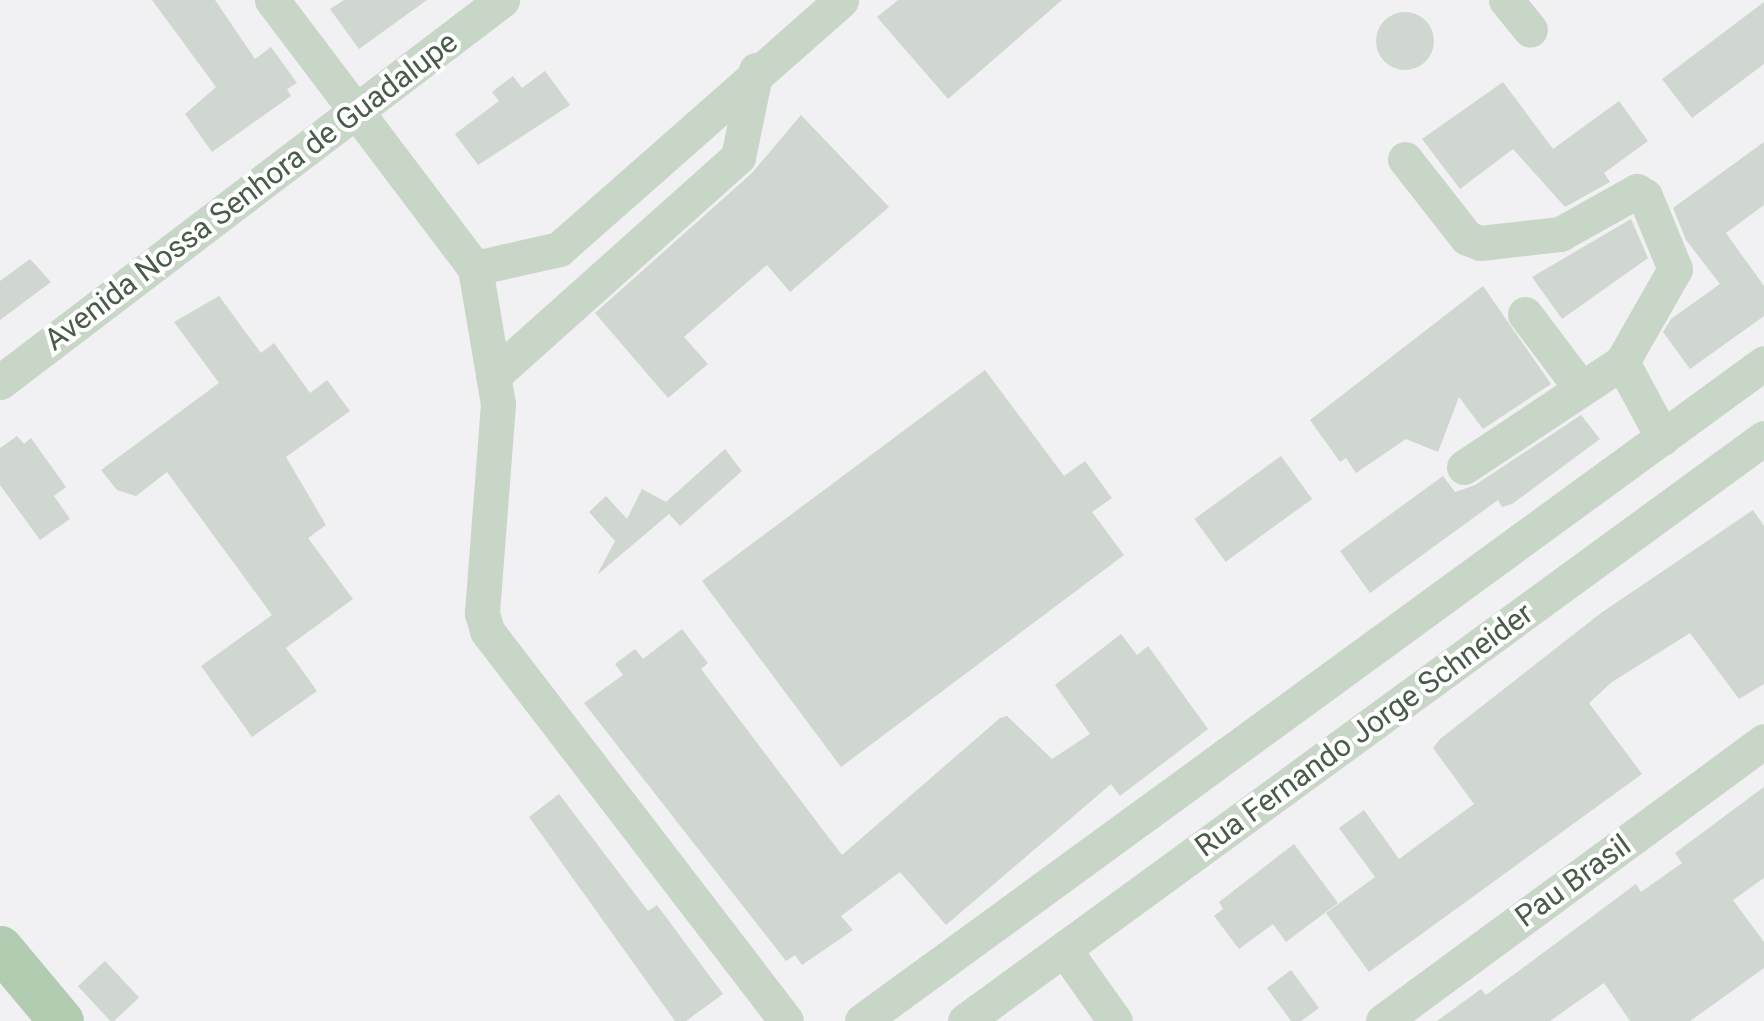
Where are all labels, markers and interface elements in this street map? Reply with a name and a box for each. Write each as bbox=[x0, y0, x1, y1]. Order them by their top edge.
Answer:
street label: Avenida Nossa Senhora de Guadalupe bbox=[38, 24, 464, 358]
street label: Rua Fernando Jorge Schneider bbox=[1188, 595, 1540, 865]
street label: Pau Brasil bbox=[1508, 827, 1638, 935]

